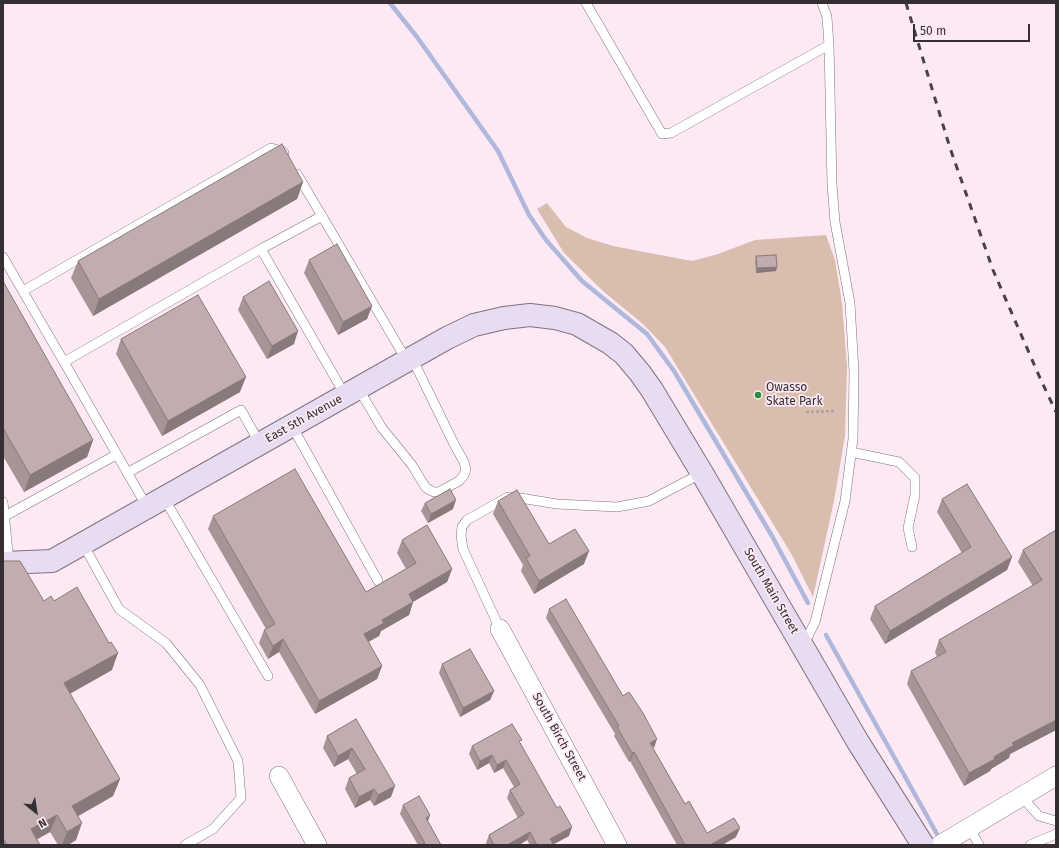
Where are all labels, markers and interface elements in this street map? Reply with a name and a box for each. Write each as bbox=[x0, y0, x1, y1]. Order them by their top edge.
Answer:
scale bar bbox=[915, 16, 1032, 42]
text: 50 m bbox=[920, 24, 946, 38]
place label: Owasso Skate Park bbox=[766, 381, 823, 409]
marker: Owasso Skate Park bbox=[753, 390, 763, 400]
street label: East 5th Avenue bbox=[263, 392, 345, 446]
street label: South Main Street bbox=[740, 545, 802, 637]
street label: South Birch Street bbox=[529, 690, 589, 784]
north arrow bbox=[16, 792, 56, 832]
text: N bbox=[36, 815, 49, 830]

